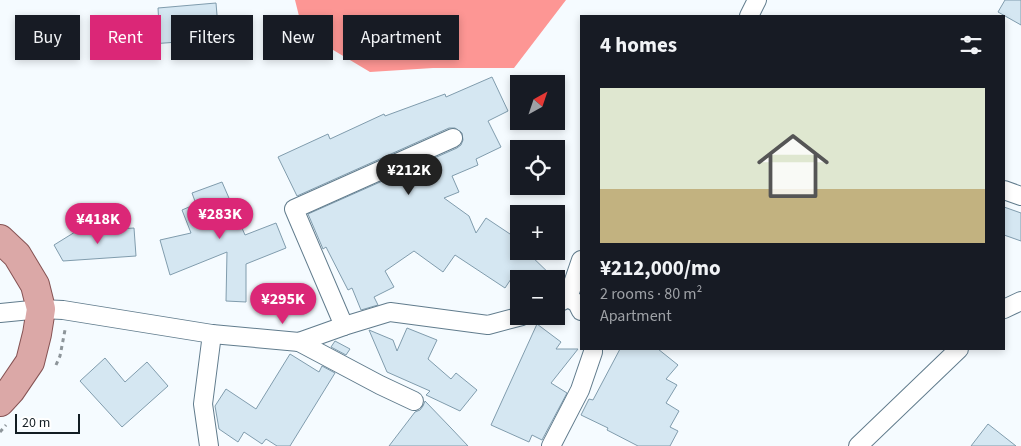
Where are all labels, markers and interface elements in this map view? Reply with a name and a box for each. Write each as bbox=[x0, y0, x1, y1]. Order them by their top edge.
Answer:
chip: Buy bbox=[15, 15, 80, 60]
chip: Rent bbox=[90, 15, 161, 60]
chip: Filters bbox=[171, 15, 253, 60]
chip: New bbox=[263, 15, 333, 60]
chip: Apartment bbox=[343, 15, 459, 60]
text: 4 homes bbox=[600, 30, 677, 60]
icon: filters bbox=[957, 31, 985, 59]
north arrow bbox=[510, 75, 565, 130]
map controls bbox=[510, 75, 565, 325]
icon: home bbox=[748, 121, 838, 211]
button: locate bbox=[510, 140, 565, 195]
pin: ¥212K bbox=[374, 154, 444, 196]
text: ¥212K bbox=[387, 159, 431, 181]
pin: ¥283K bbox=[185, 198, 255, 240]
pin: ¥418K bbox=[63, 202, 133, 245]
text: ¥283K bbox=[198, 203, 242, 225]
button: + bbox=[510, 205, 565, 260]
text: ¥418K bbox=[76, 208, 120, 230]
text: ¥212,000/mo bbox=[600, 253, 721, 283]
button: − bbox=[510, 270, 565, 325]
pin: ¥295K bbox=[248, 282, 318, 325]
text: 2 rooms · 80 m² bbox=[600, 283, 702, 305]
text: ¥295K bbox=[261, 288, 305, 310]
text: Apartment bbox=[600, 305, 672, 327]
scale bar bbox=[15, 411, 80, 434]
text: 20 m bbox=[22, 413, 50, 433]

